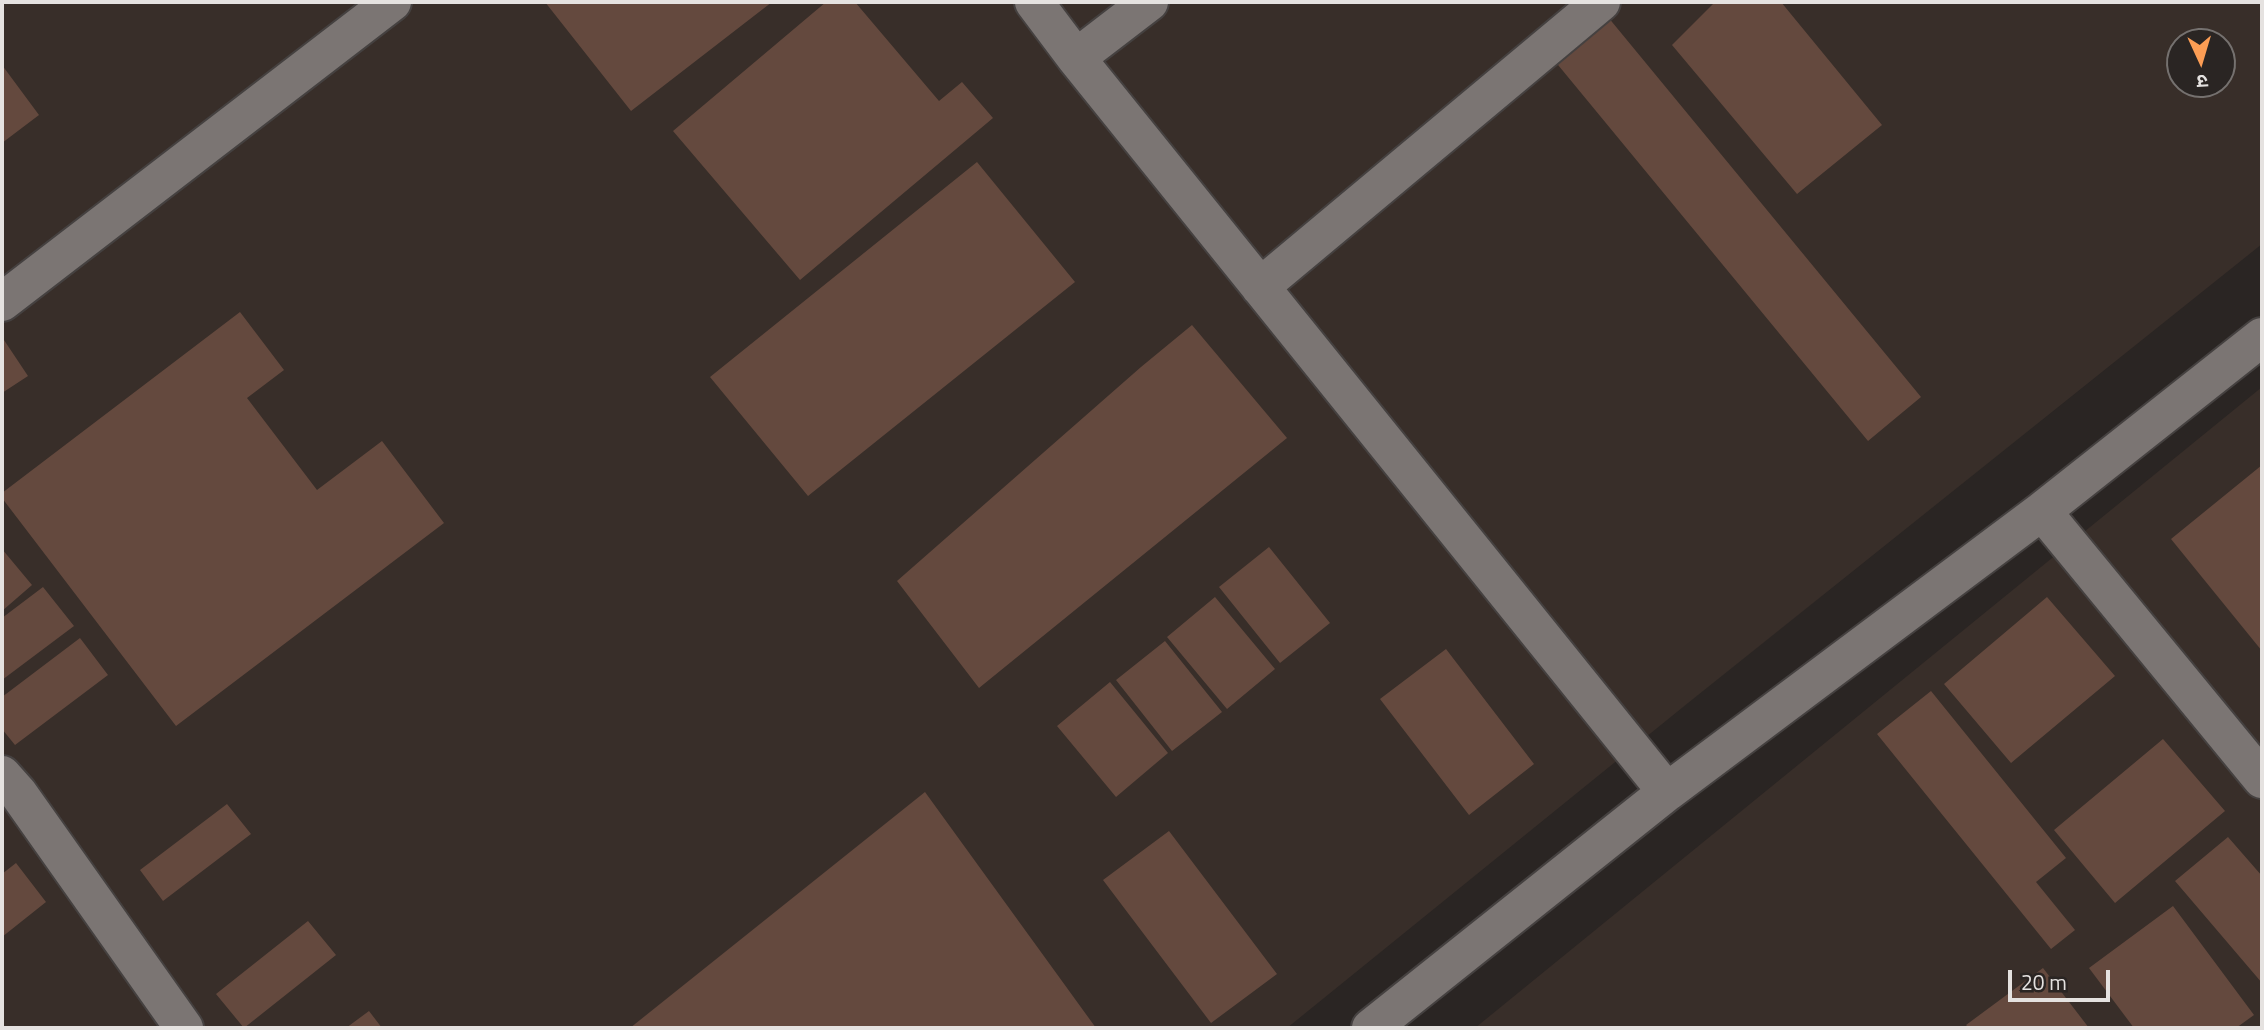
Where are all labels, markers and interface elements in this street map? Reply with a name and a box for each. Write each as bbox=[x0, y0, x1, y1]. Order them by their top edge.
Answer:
north arrow bbox=[2166, 28, 2236, 98]
text: उ bbox=[2196, 68, 2209, 97]
scale bar bbox=[2012, 956, 2114, 1000]
text: 20 m bbox=[2021, 966, 2067, 998]

